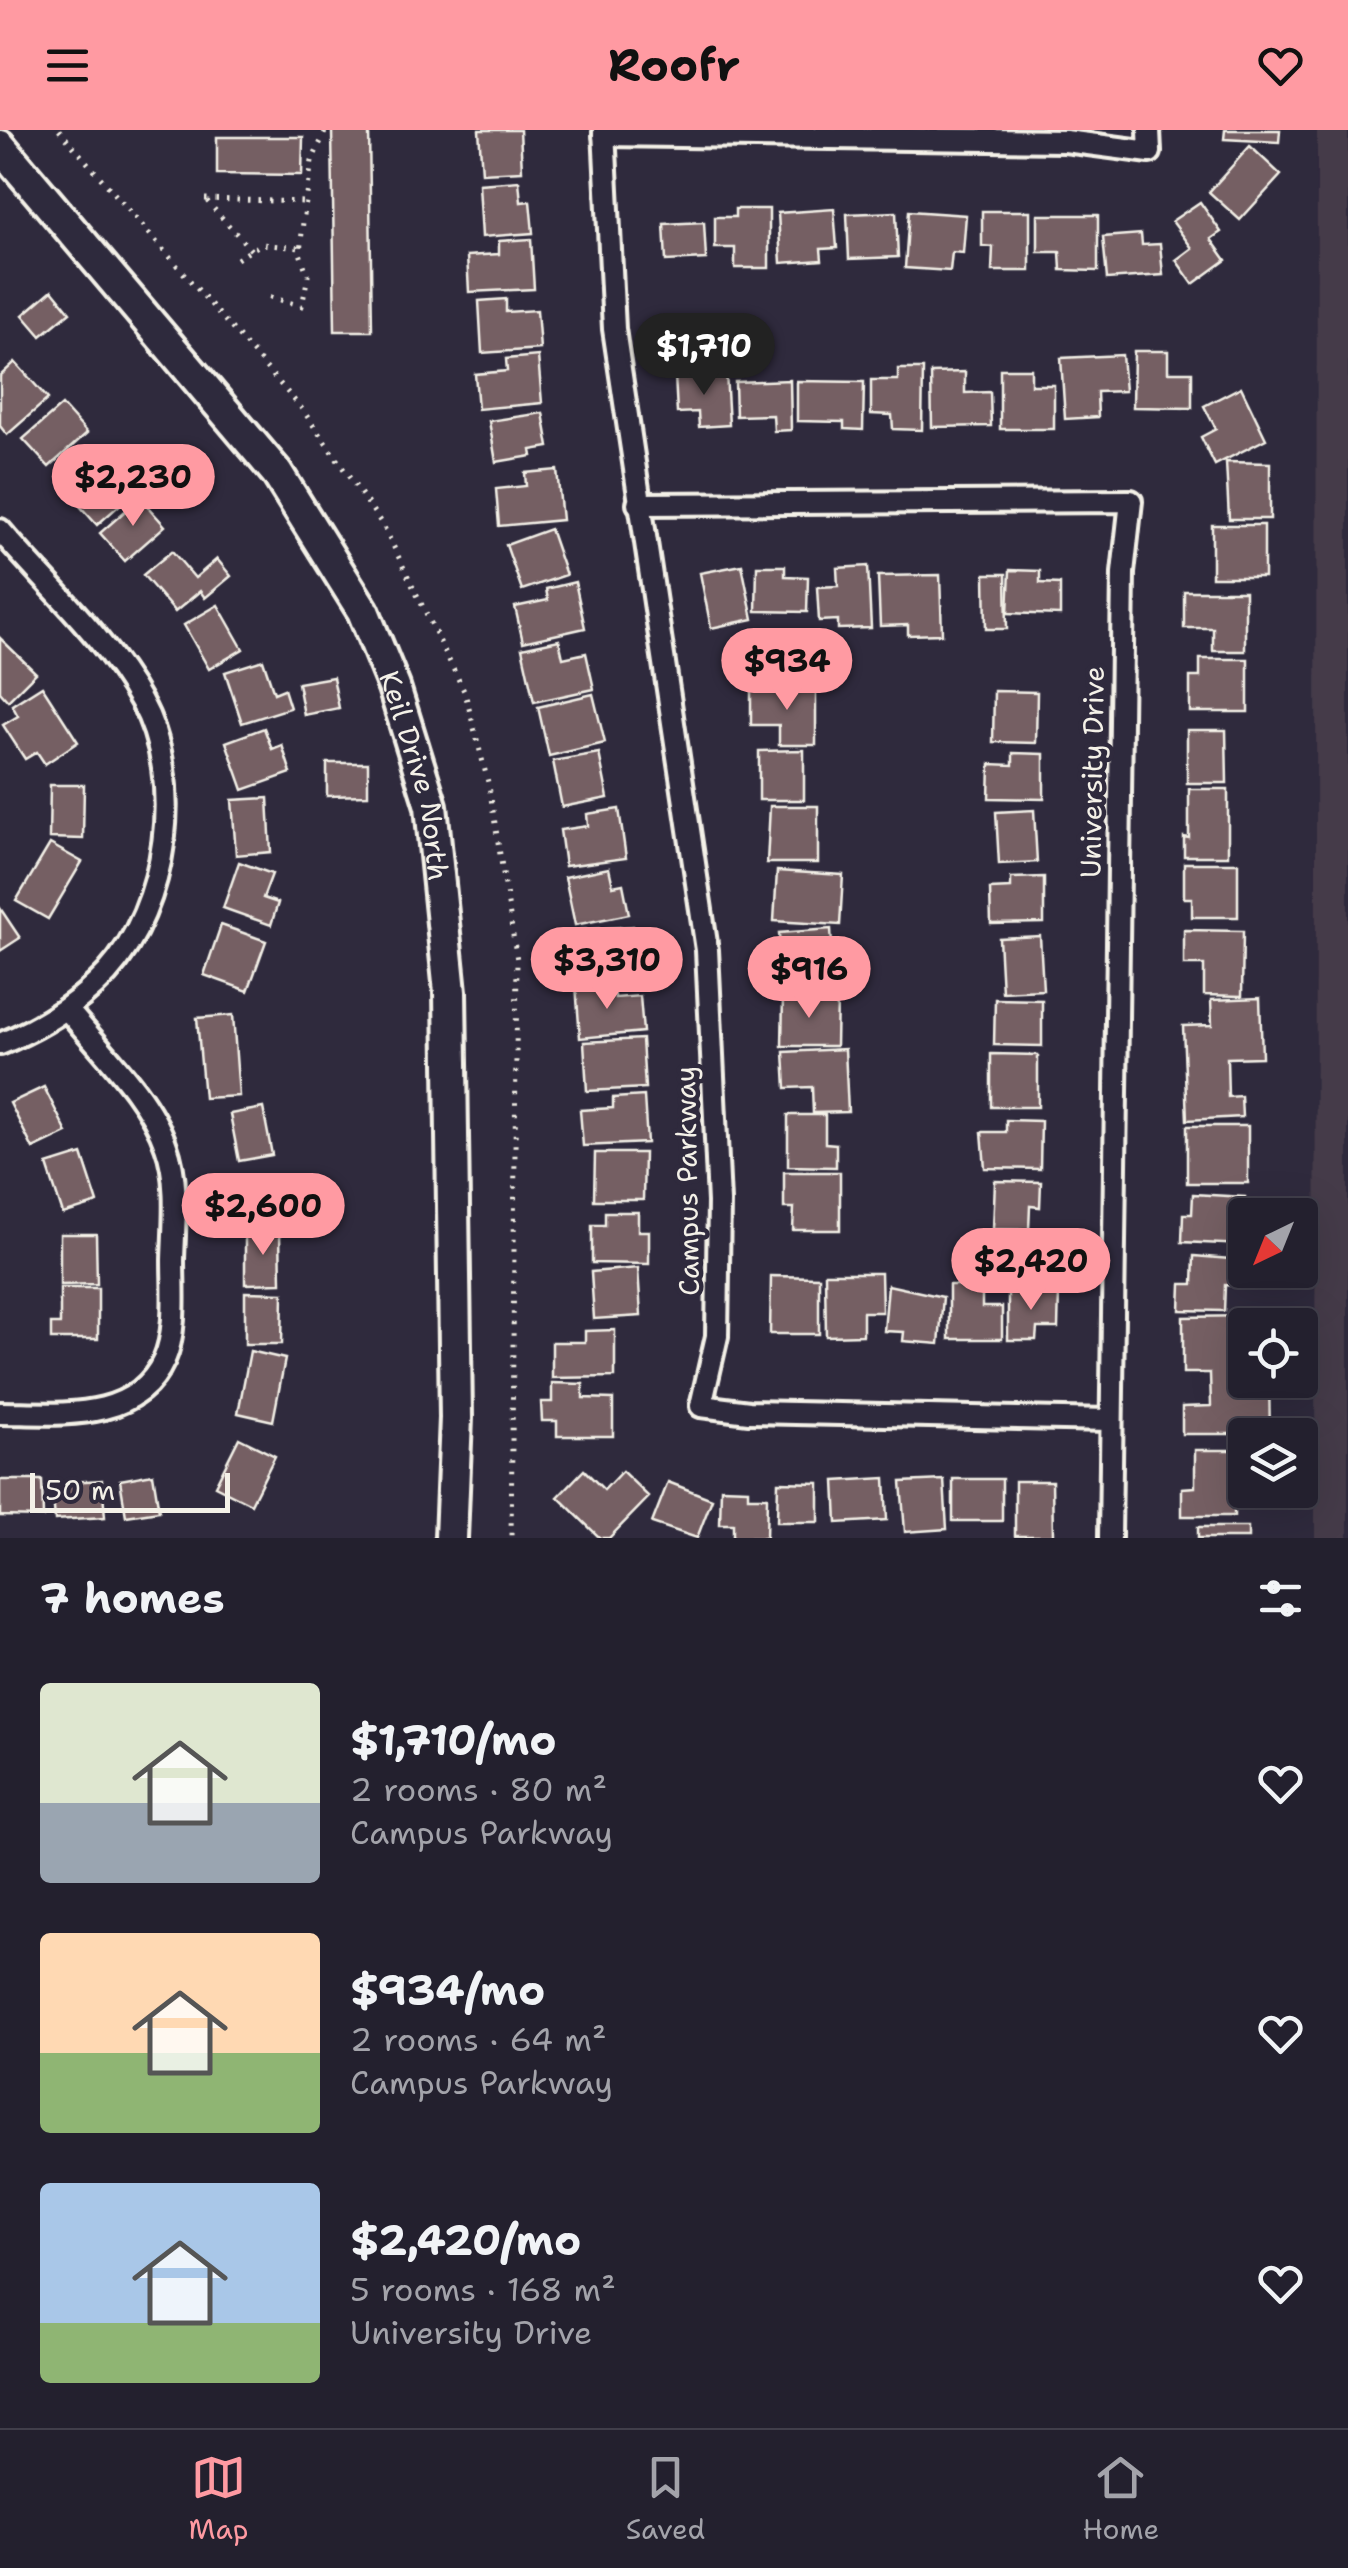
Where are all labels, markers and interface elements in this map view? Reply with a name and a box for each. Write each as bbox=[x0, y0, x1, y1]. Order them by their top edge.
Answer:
text: Roofr bbox=[608, 35, 740, 95]
icon: menu bbox=[40, 38, 95, 93]
icon: heart bbox=[1253, 38, 1308, 93]
pin: $1,710 bbox=[623, 313, 785, 398]
text: $1,710 bbox=[656, 324, 752, 367]
pin: $2,230 bbox=[52, 444, 214, 529]
text: $2,230 bbox=[74, 455, 192, 498]
pin: $934 bbox=[728, 628, 846, 713]
text: $934 bbox=[743, 639, 831, 682]
street label: Keil Drive North bbox=[370, 665, 458, 883]
street label: University Drive bbox=[1071, 666, 1113, 878]
pin: $3,310 bbox=[526, 927, 688, 1012]
pin: $916 bbox=[750, 936, 868, 1021]
text: $3,310 bbox=[553, 938, 661, 981]
text: $916 bbox=[770, 947, 848, 990]
street label: Campus Parkway bbox=[666, 1066, 708, 1296]
pin: $2,600 bbox=[182, 1173, 344, 1258]
text: $2,600 bbox=[204, 1184, 322, 1227]
north arrow bbox=[1228, 1198, 1318, 1288]
map controls bbox=[1228, 1198, 1318, 1508]
pin: $2,420 bbox=[950, 1228, 1112, 1313]
text: $2,420 bbox=[973, 1239, 1089, 1282]
button: locate bbox=[1228, 1308, 1318, 1398]
button: layers bbox=[1228, 1418, 1318, 1508]
scale bar bbox=[30, 1468, 230, 1512]
text: 50 m bbox=[45, 1471, 115, 1509]
text: 7 homes bbox=[40, 1570, 225, 1626]
icon: filters bbox=[1253, 1571, 1308, 1626]
text: $1,710/mo bbox=[350, 1712, 556, 1768]
icon: home bbox=[120, 1723, 240, 1843]
icon: heart bbox=[1253, 1756, 1308, 1811]
text: 2 rooms · 80 m² bbox=[350, 1768, 607, 1811]
text: Campus Parkway bbox=[350, 1811, 613, 1854]
text: $934/mo bbox=[350, 1962, 545, 2018]
icon: home bbox=[120, 1973, 240, 2093]
icon: heart bbox=[1253, 2006, 1308, 2061]
text: 2 rooms · 64 m² bbox=[350, 2018, 606, 2061]
text: Campus Parkway bbox=[350, 2061, 613, 2104]
text: $2,420/mo bbox=[350, 2212, 581, 2268]
icon: home bbox=[120, 2223, 240, 2343]
icon: heart bbox=[1253, 2256, 1308, 2311]
text: 5 rooms · 168 m² bbox=[350, 2268, 616, 2311]
text: University Drive bbox=[350, 2311, 592, 2354]
tab: Map bbox=[189, 2450, 249, 2548]
tab: Saved bbox=[626, 2450, 705, 2548]
tab: Home bbox=[1082, 2450, 1159, 2548]

